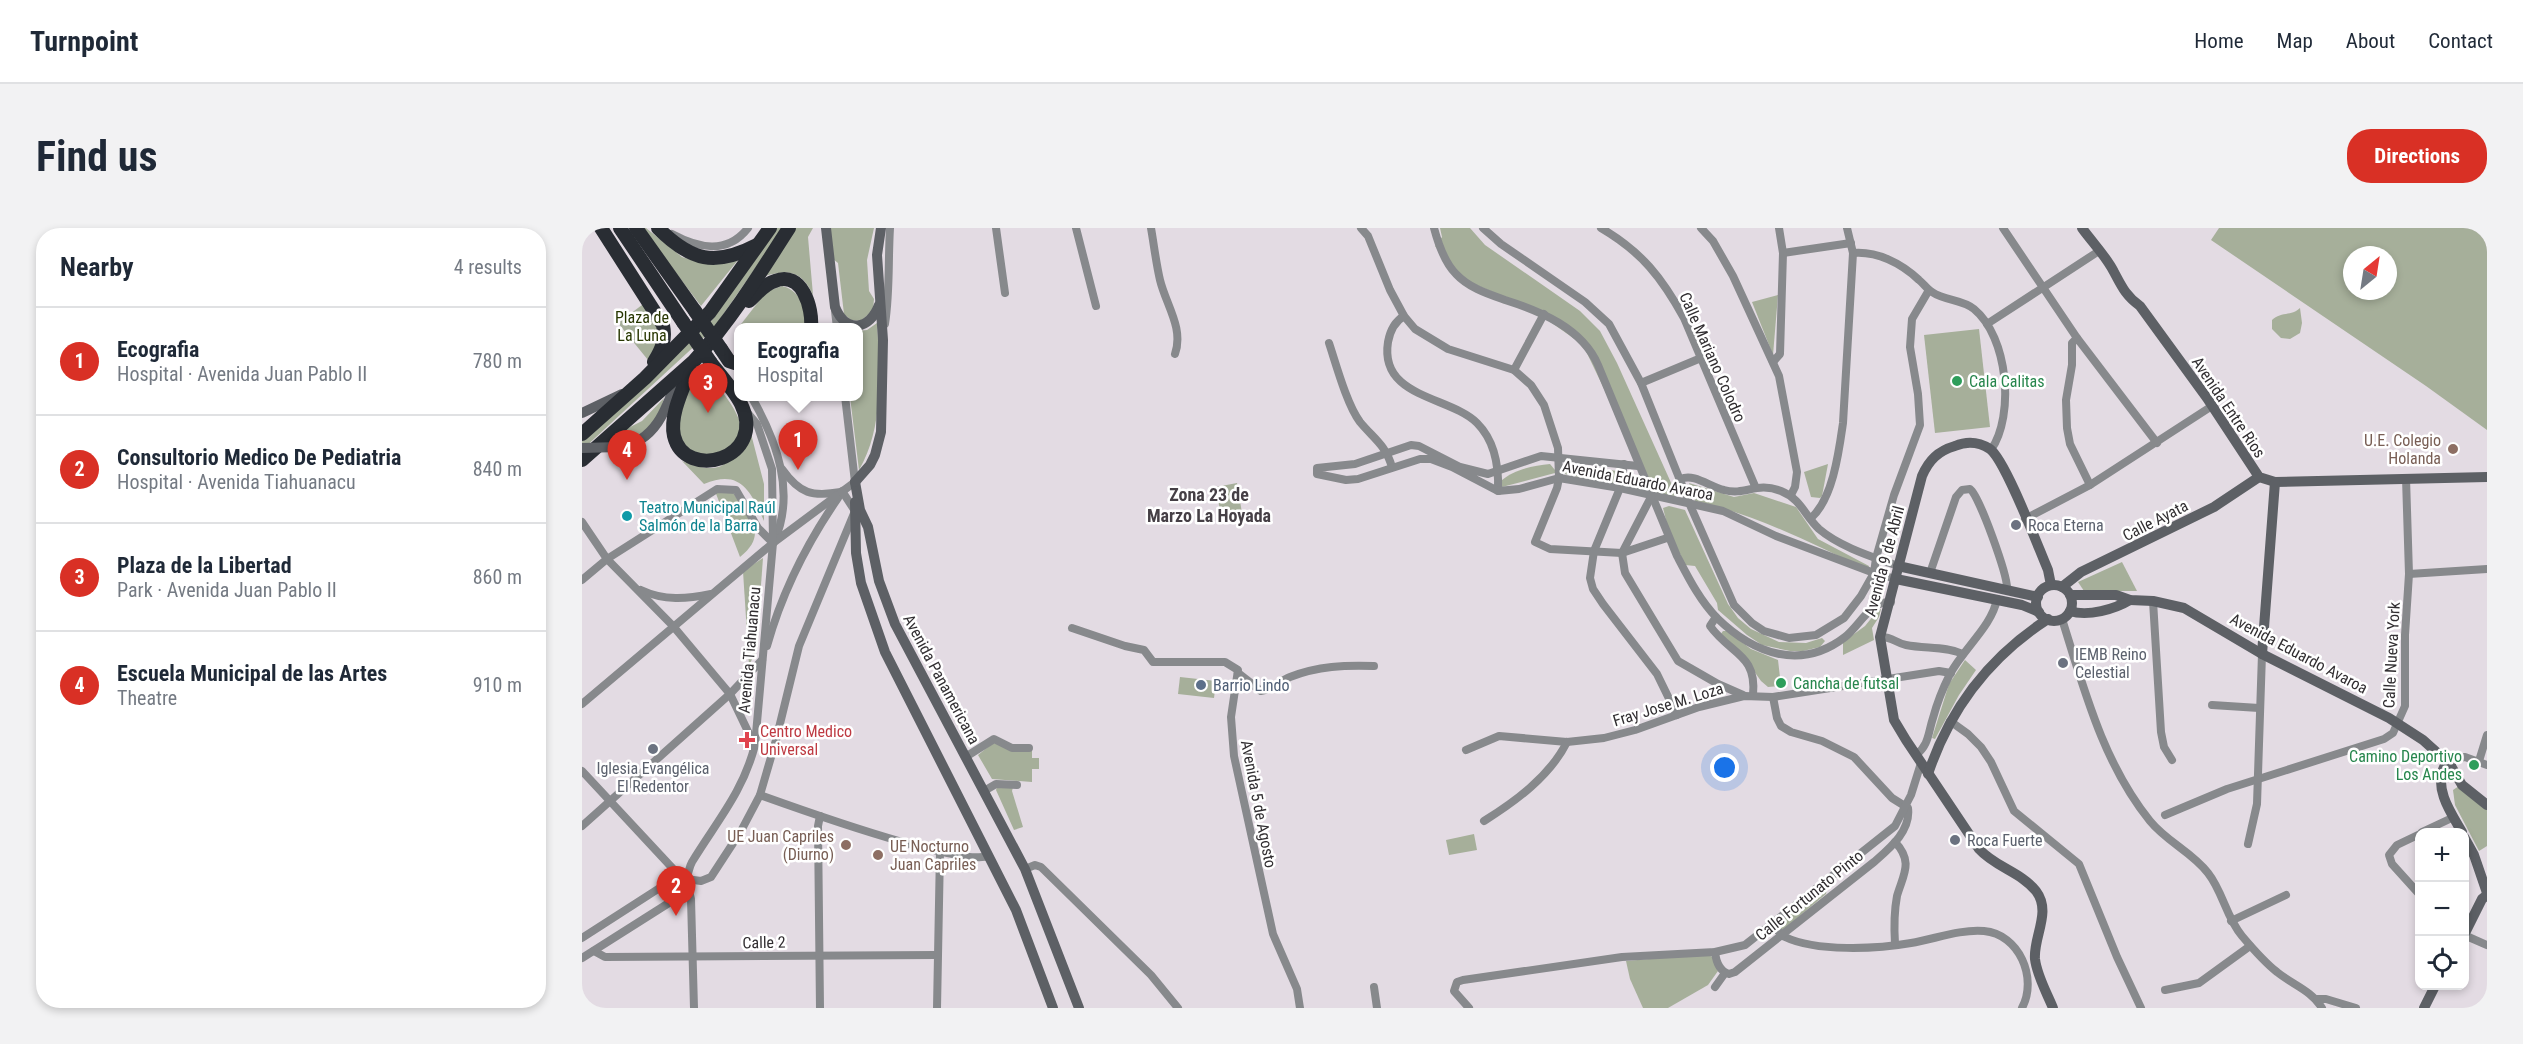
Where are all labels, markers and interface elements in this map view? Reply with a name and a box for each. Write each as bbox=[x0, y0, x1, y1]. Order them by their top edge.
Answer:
text: Turnpoint bbox=[30, 25, 138, 58]
text: Home bbox=[2194, 29, 2244, 53]
text: Map bbox=[2277, 29, 2313, 53]
text: About bbox=[2346, 29, 2395, 53]
text: Contact bbox=[2428, 29, 2493, 53]
button: Directions bbox=[2347, 129, 2487, 183]
text: Find us bbox=[36, 132, 157, 181]
north arrow bbox=[2343, 246, 2397, 300]
text: Nearby bbox=[60, 252, 134, 282]
text: 4 results bbox=[454, 255, 522, 279]
street label: Calle Mariano Colodro bbox=[1675, 289, 1750, 425]
park label: Plaza de La Luna bbox=[615, 308, 669, 345]
popup bbox=[734, 323, 863, 401]
text: Ecografia bbox=[117, 337, 199, 362]
text: Ecografia bbox=[757, 338, 840, 363]
text: 1 bbox=[74, 349, 85, 373]
text: 780 m bbox=[473, 349, 522, 373]
street label: Avenida Entre Rios bbox=[2188, 353, 2269, 461]
text: Hospital · Avenida Juan Pablo II bbox=[117, 362, 367, 386]
text: Hospital bbox=[757, 363, 823, 387]
pin: 3 bbox=[688, 364, 728, 413]
place label: Cala Calitas bbox=[1969, 372, 2045, 391]
marker: Cala Calitas bbox=[1950, 374, 1964, 388]
pin: 1 bbox=[778, 420, 818, 470]
pin: 4 bbox=[608, 430, 646, 480]
place label: U.E. Colegio Holanda bbox=[2364, 431, 2441, 468]
marker: U.E. Colegio Holanda bbox=[2446, 442, 2460, 456]
text: Consultorio Medico De Pediatria bbox=[117, 445, 401, 470]
text: 2 bbox=[74, 457, 85, 481]
text: 840 m bbox=[473, 457, 522, 481]
street label: Avenida Eduardo Avaroa bbox=[1561, 457, 1715, 504]
text: Hospital · Avenida Tiahuanacu bbox=[117, 470, 356, 494]
district label: Zona 23 de Marzo La Hoyada bbox=[1147, 484, 1271, 526]
street label: Calle Ayata bbox=[2119, 496, 2191, 545]
place label: Teatro Municipal Raúl Salmón de la Barra bbox=[639, 498, 776, 535]
street label: Avenida 9 de Abril bbox=[1861, 504, 1908, 619]
marker: Teatro Municipal Raúl Salmón de la Barra bbox=[620, 509, 634, 523]
place label: Roca Eterna bbox=[2028, 516, 2104, 535]
marker: Roca Eterna bbox=[2009, 518, 2023, 532]
text: Plaza de la Libertad bbox=[117, 553, 292, 578]
text: 3 bbox=[74, 565, 85, 589]
text: 860 m bbox=[473, 565, 522, 589]
text: Park · Avenida Juan Pablo II bbox=[117, 578, 337, 602]
street label: Avenida Tiahuanacu bbox=[735, 586, 764, 714]
street label: Calle Nueva York bbox=[2379, 601, 2404, 709]
street label: Avenida Eduardo Avaroa bbox=[2227, 609, 2371, 698]
street label: Avenida Panamericana bbox=[899, 611, 984, 747]
place label: IEMB Reino Celestial bbox=[2075, 645, 2147, 682]
marker: IEMB Reino Celestial bbox=[2056, 656, 2070, 670]
text: Escuela Municipal de las Artes bbox=[117, 661, 387, 686]
text: 4 bbox=[74, 673, 85, 697]
text: 910 m bbox=[473, 673, 522, 697]
place label: Cancha de futsal bbox=[1793, 674, 1899, 693]
place label: Barrio Lindo bbox=[1213, 676, 1290, 695]
marker: Cancha de futsal bbox=[1774, 676, 1788, 690]
marker: Barrio Lindo bbox=[1194, 678, 1208, 692]
street label: Fray Jose M. Loza bbox=[1611, 679, 1726, 730]
text: Theatre bbox=[117, 686, 177, 710]
place label: Centro Medico Universal bbox=[760, 722, 852, 759]
marker: Centro Medico Universal bbox=[738, 731, 756, 749]
street label: Avenida 5 de Agosto bbox=[1237, 739, 1280, 869]
marker: Iglesia Evangélica El Redentor bbox=[646, 742, 660, 756]
place label: Camino Deportivo Los Andes bbox=[2349, 747, 2462, 784]
your location bbox=[1710, 753, 1739, 782]
marker: Camino Deportivo Los Andes bbox=[2467, 758, 2481, 772]
place label: Iglesia Evangélica El Redentor bbox=[596, 759, 710, 796]
place label: UE Juan Capriles (Diurno) bbox=[727, 827, 834, 864]
map controls bbox=[2415, 828, 2469, 990]
button: + bbox=[2415, 828, 2469, 882]
place label: Roca Fuerte bbox=[1967, 831, 2043, 850]
marker: Roca Fuerte bbox=[1948, 833, 1962, 847]
place label: UE Nocturno Juan Capriles bbox=[890, 837, 976, 874]
marker: UE Juan Capriles (Diurno) bbox=[839, 838, 853, 852]
street label: Calle Fortunato Pinto bbox=[1752, 846, 1867, 945]
marker: UE Nocturno Juan Capriles bbox=[871, 848, 885, 862]
pin: 2 bbox=[656, 866, 695, 916]
button: − bbox=[2415, 882, 2469, 936]
street label: Calle 2 bbox=[742, 933, 786, 952]
button: locate bbox=[2415, 936, 2469, 990]

